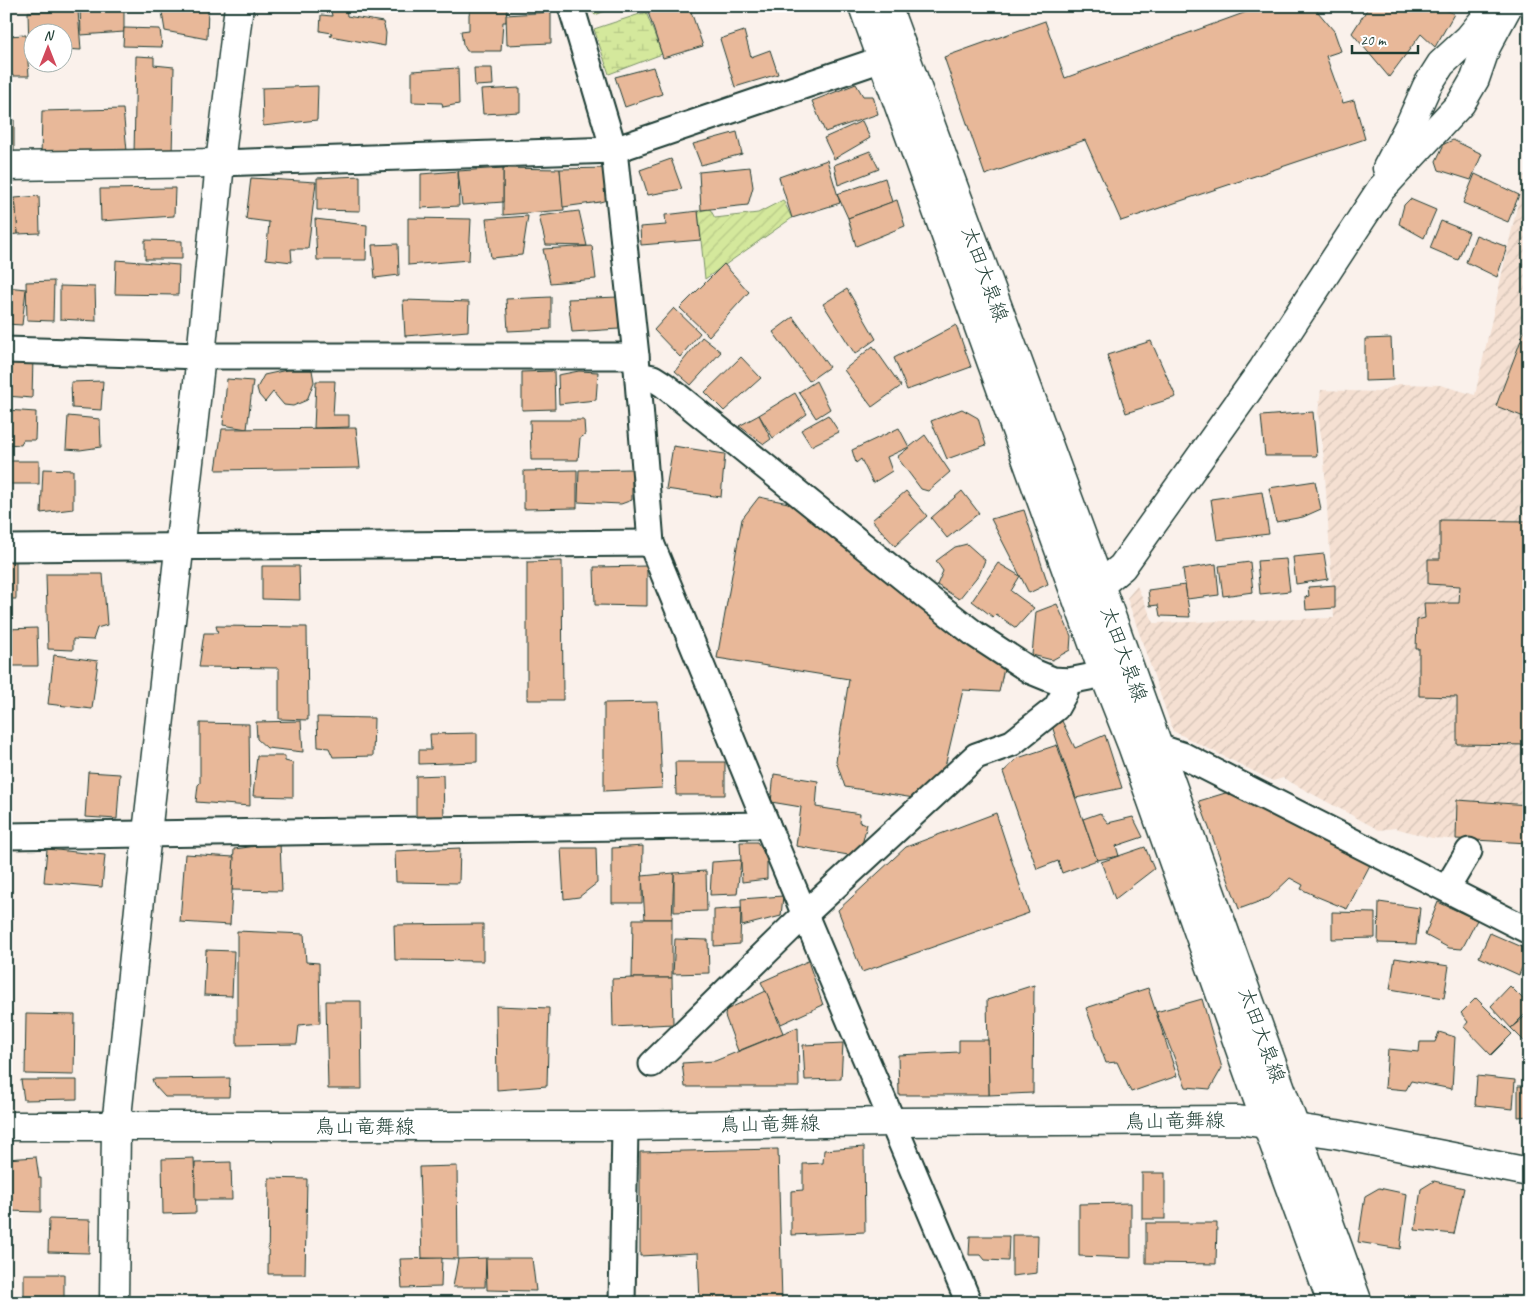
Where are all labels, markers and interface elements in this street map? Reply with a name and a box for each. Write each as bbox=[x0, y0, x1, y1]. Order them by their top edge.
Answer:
north arrow bbox=[22, 22, 72, 72]
scale bar bbox=[1352, 22, 1419, 54]
text: N bbox=[44, 27, 55, 44]
text: 20 m bbox=[1360, 31, 1387, 50]
street label: 太田大泉線 bbox=[956, 223, 1014, 325]
street label: 太田大泉線 bbox=[1095, 603, 1153, 705]
street label: 太田大泉線 bbox=[1233, 984, 1291, 1086]
street label: 鳥山竜舞線 bbox=[1125, 1108, 1225, 1134]
street label: 鳥山竜舞線 bbox=[720, 1111, 820, 1137]
street label: 鳥山竜舞線 bbox=[315, 1114, 415, 1139]

